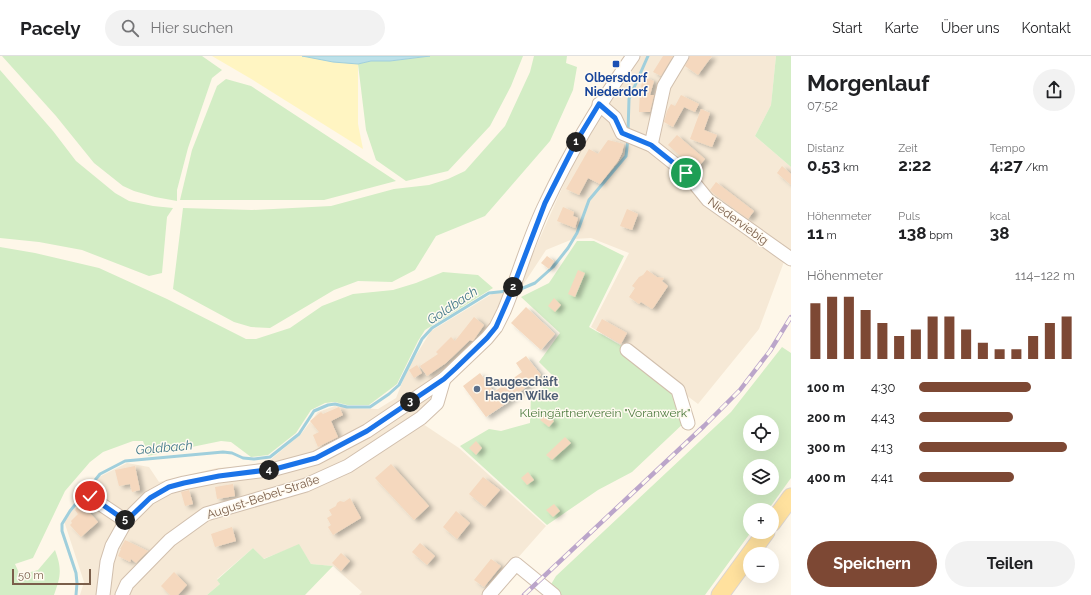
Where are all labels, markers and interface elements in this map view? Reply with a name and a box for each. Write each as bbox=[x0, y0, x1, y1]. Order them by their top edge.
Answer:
search box bbox=[105, 10, 385, 46]
text: Pacely bbox=[20, 17, 81, 39]
icon: search bbox=[119, 17, 141, 39]
text: Hier suchen bbox=[151, 19, 233, 37]
text: Start bbox=[832, 20, 862, 36]
text: Karte bbox=[884, 20, 919, 36]
text: Über uns bbox=[941, 20, 1000, 36]
text: Kontakt bbox=[1022, 20, 1071, 36]
marker: Olbersdorf Niederdorf bbox=[611, 59, 621, 69]
button: share bbox=[1033, 69, 1075, 111]
text: Morgenlauf bbox=[807, 70, 929, 96]
place label: Olbersdorf Niederdorf bbox=[584, 71, 648, 99]
text: 07:52 bbox=[807, 98, 838, 113]
pin: 1 bbox=[566, 132, 586, 152]
text: 1 bbox=[573, 135, 579, 148]
text: Distanz bbox=[807, 142, 844, 155]
text: Zeit bbox=[898, 142, 918, 155]
text: Tempo bbox=[990, 142, 1025, 155]
text: 0.53 bbox=[807, 155, 840, 175]
text: 2:22 bbox=[898, 155, 931, 175]
text: 4:27 bbox=[990, 155, 1023, 175]
pin bbox=[669, 156, 703, 190]
text: km bbox=[840, 161, 859, 174]
text: /km bbox=[1023, 161, 1048, 174]
icon: arrive bbox=[675, 162, 697, 184]
street label: Niederviebig bbox=[705, 194, 771, 248]
text: Höhenmeter bbox=[807, 210, 871, 223]
text: Puls bbox=[898, 210, 920, 223]
text: kcal bbox=[990, 210, 1010, 223]
text: 11 bbox=[807, 223, 824, 243]
text: 138 bbox=[898, 223, 926, 243]
text: 38 bbox=[990, 223, 1009, 243]
text: m bbox=[824, 229, 837, 242]
text: bpm bbox=[926, 229, 953, 242]
text: Höhenmeter bbox=[807, 268, 883, 283]
text: 114–122 m bbox=[1015, 268, 1075, 283]
pin: 2 bbox=[503, 277, 523, 297]
text: 2 bbox=[510, 280, 516, 293]
water label: Goldbach bbox=[424, 284, 480, 327]
place label: Baugeschäft Hagen Wilke bbox=[485, 375, 559, 403]
text: 100 m bbox=[807, 380, 845, 395]
text: 4:30 bbox=[871, 380, 895, 395]
marker: Baugeschäft Hagen Wilke bbox=[472, 384, 482, 394]
pin: 3 bbox=[400, 392, 420, 412]
text: 3 bbox=[407, 395, 413, 408]
park label: Kleingärtnerverein "Voranwerk" bbox=[519, 406, 691, 420]
text: 200 m bbox=[807, 410, 846, 425]
text: 4:43 bbox=[871, 410, 895, 425]
map controls bbox=[743, 415, 779, 583]
button: locate bbox=[743, 415, 779, 451]
water label: Goldbach bbox=[135, 438, 193, 457]
text: 300 m bbox=[807, 440, 845, 455]
text: 4:13 bbox=[871, 440, 893, 455]
button: layers bbox=[743, 459, 779, 495]
pin: 4 bbox=[259, 460, 279, 480]
text: 4 bbox=[266, 463, 272, 476]
text: 400 m bbox=[807, 470, 846, 485]
text: 4:41 bbox=[871, 470, 893, 485]
street label: August-Bebel-Straße bbox=[205, 472, 321, 522]
pin bbox=[73, 479, 107, 513]
icon: check bbox=[79, 485, 101, 507]
button: + bbox=[743, 503, 779, 539]
pin: 5 bbox=[115, 510, 135, 530]
text: 5 bbox=[122, 513, 128, 526]
button: Speichern bbox=[807, 541, 937, 587]
button: Teilen bbox=[945, 541, 1075, 587]
button: − bbox=[743, 547, 779, 583]
scale bar bbox=[12, 567, 91, 586]
text: 50 m bbox=[18, 569, 44, 582]

